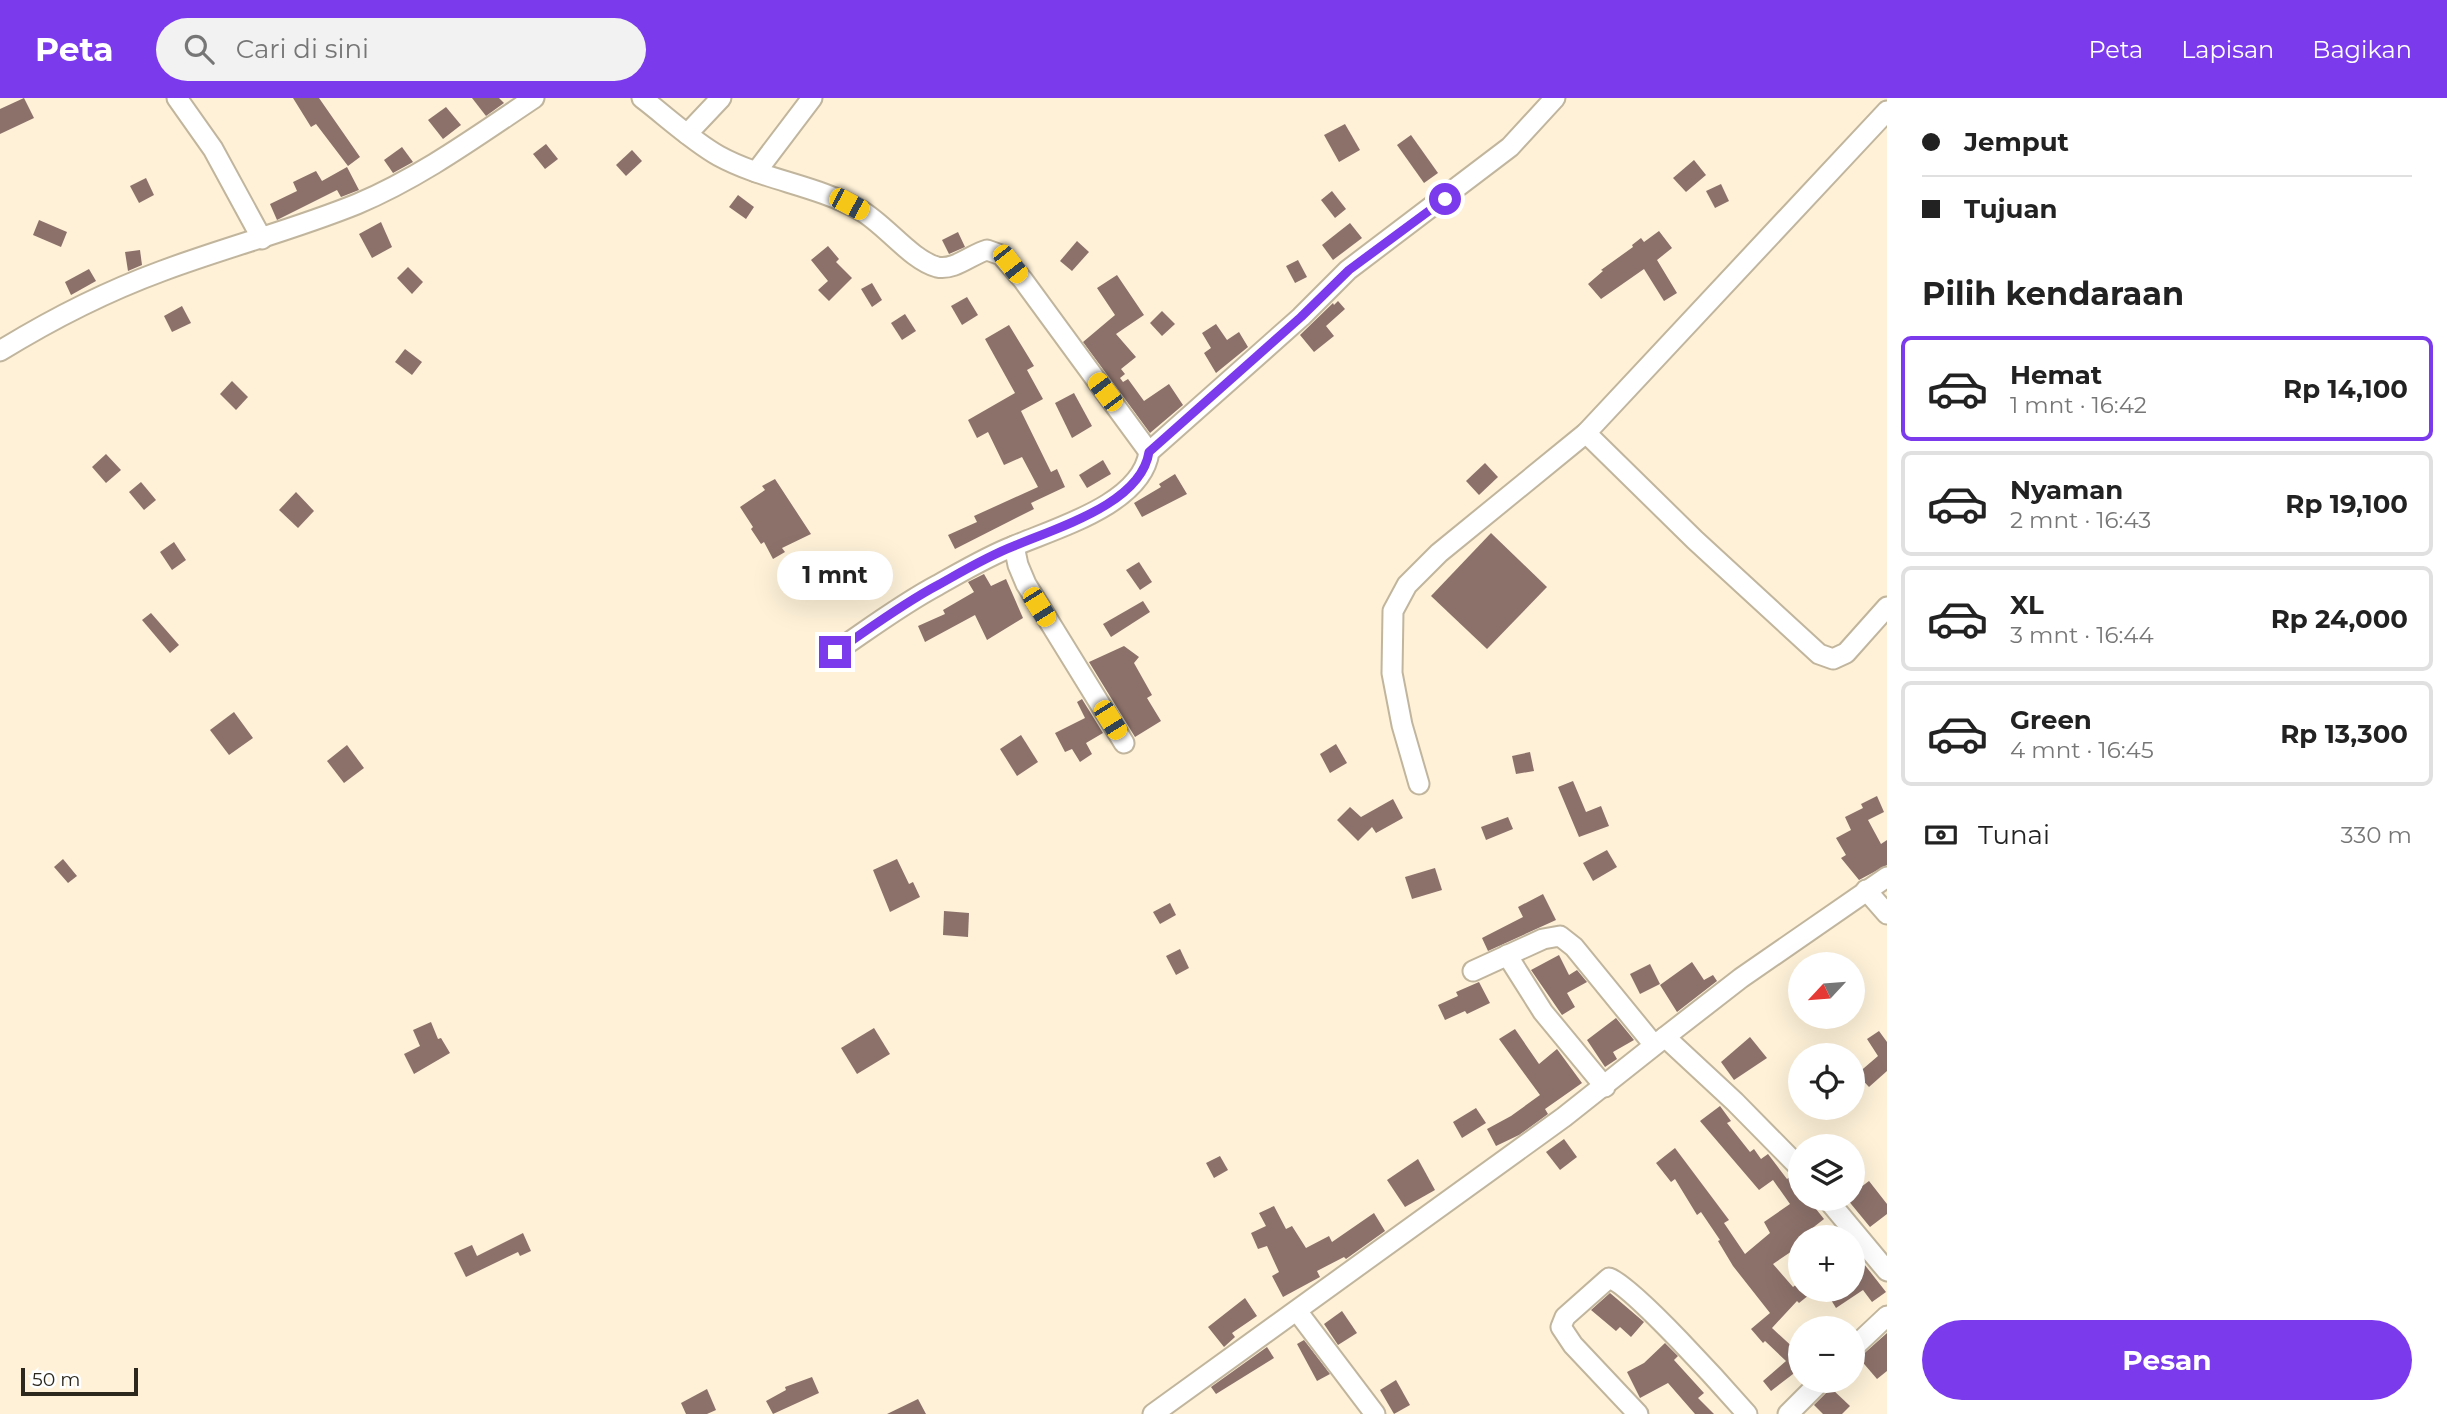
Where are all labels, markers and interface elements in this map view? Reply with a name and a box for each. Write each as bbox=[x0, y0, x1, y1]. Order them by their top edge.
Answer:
search box bbox=[156, 18, 646, 81]
text: Peta bbox=[35, 29, 114, 69]
icon: search bbox=[180, 30, 218, 68]
text: Cari di sini bbox=[236, 33, 369, 65]
text: Peta bbox=[2088, 35, 2143, 64]
text: Lapisan bbox=[2181, 35, 2274, 64]
text: Bagikan bbox=[2312, 35, 2412, 64]
text: Jemput bbox=[1964, 126, 2069, 158]
route start bbox=[1429, 183, 1461, 215]
car bbox=[826, 185, 873, 223]
text: Tujuan bbox=[1964, 193, 2057, 225]
car bbox=[989, 241, 1032, 287]
text: Pilih kendaraan bbox=[1922, 274, 2184, 313]
icon: car bbox=[1926, 357, 1989, 420]
text: Hemat bbox=[2010, 359, 2102, 391]
car bbox=[1084, 369, 1127, 415]
text: Rp 14,100 bbox=[2283, 373, 2408, 405]
text: 1 mnt · 16:42 bbox=[2010, 391, 2147, 419]
icon: car bbox=[1926, 472, 1989, 535]
text: Nyaman bbox=[2010, 474, 2123, 506]
text: Rp 19,100 bbox=[2285, 488, 2408, 520]
text: 2 mnt · 16:43 bbox=[2010, 506, 2151, 534]
callout: 1 mnt bbox=[777, 550, 893, 600]
text: 1 mnt bbox=[802, 561, 868, 589]
car bbox=[1019, 584, 1060, 630]
icon: car bbox=[1926, 587, 1989, 650]
text: XL bbox=[2010, 589, 2044, 621]
text: Rp 24,000 bbox=[2271, 603, 2408, 635]
text: 3 mnt · 16:44 bbox=[2010, 621, 2154, 649]
route end bbox=[819, 636, 851, 668]
car bbox=[1090, 697, 1131, 743]
icon: car bbox=[1926, 702, 1989, 765]
text: Green bbox=[2010, 704, 2092, 736]
text: Rp 13,300 bbox=[2280, 718, 2408, 750]
text: 4 mnt · 16:45 bbox=[2010, 736, 2154, 764]
icon: cash bbox=[1922, 816, 1960, 854]
text: Tunai bbox=[1978, 819, 2050, 851]
text: 330 m bbox=[2341, 821, 2412, 849]
north arrow bbox=[1788, 952, 1866, 1029]
map controls bbox=[1788, 952, 1865, 1393]
button: locate bbox=[1788, 1043, 1865, 1120]
button: layers bbox=[1788, 1134, 1865, 1211]
button: + bbox=[1788, 1225, 1865, 1302]
button: − bbox=[1788, 1316, 1865, 1393]
button: Pesan bbox=[1922, 1320, 2412, 1400]
scale bar bbox=[21, 1365, 138, 1397]
text: 50 m bbox=[32, 1368, 80, 1391]

